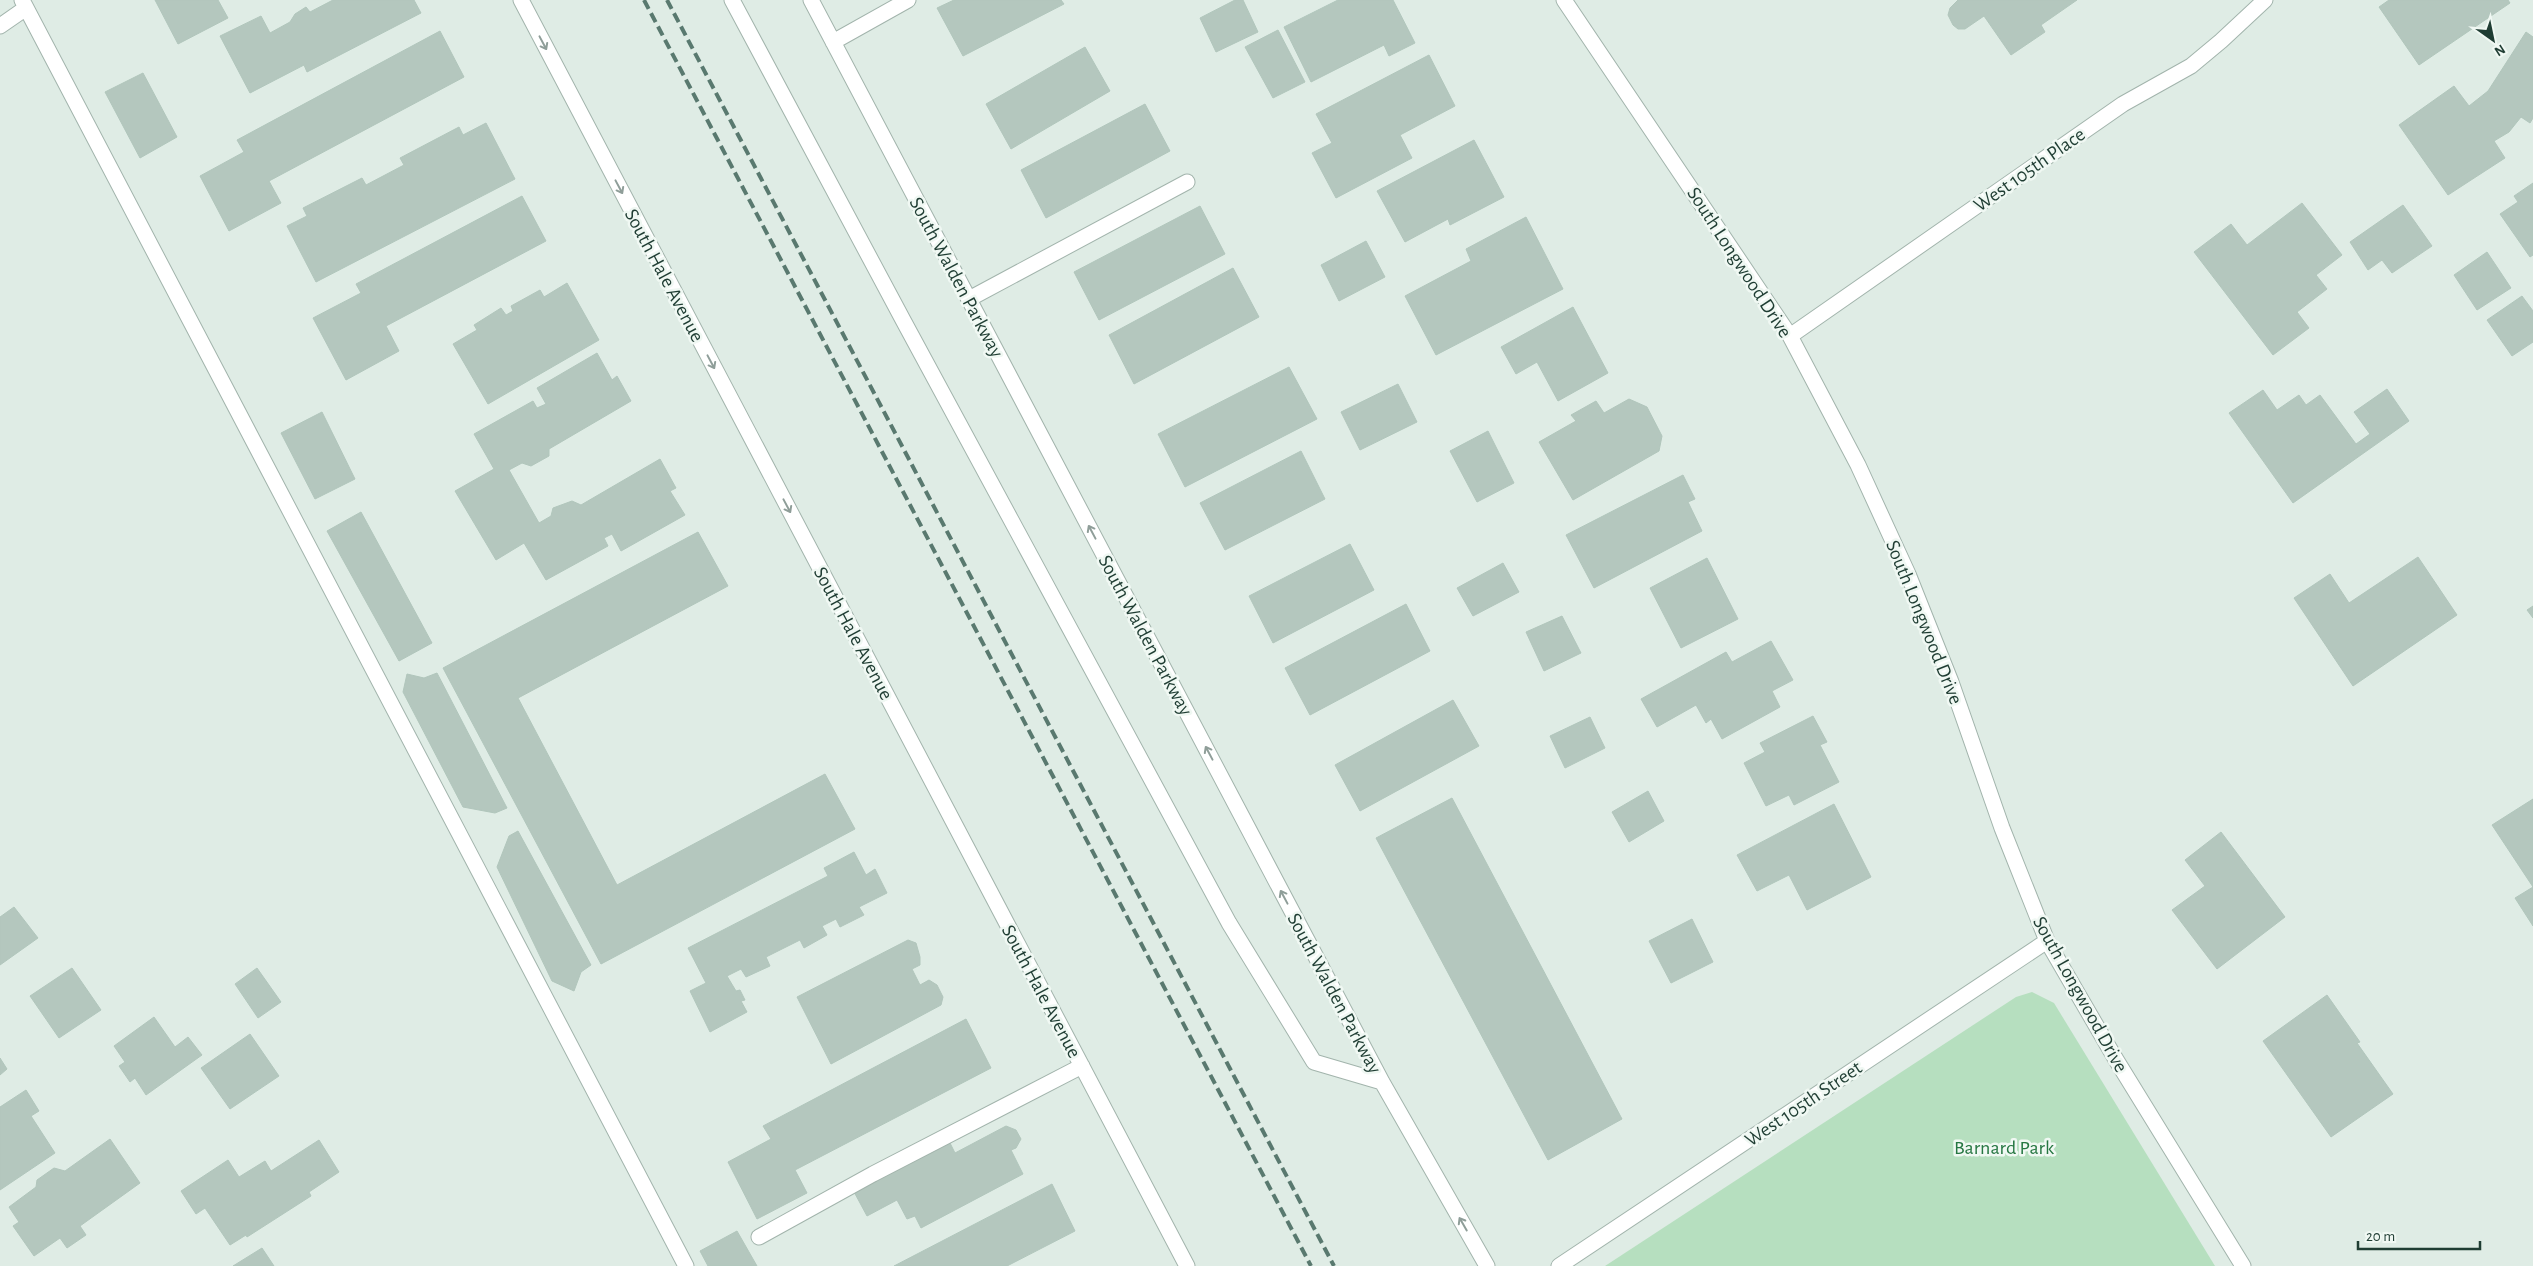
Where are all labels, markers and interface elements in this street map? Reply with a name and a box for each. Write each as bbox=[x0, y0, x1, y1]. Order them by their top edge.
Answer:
north arrow bbox=[2468, 15, 2518, 65]
one-way arrow bbox=[539, 35, 548, 50]
text: N bbox=[2492, 42, 2507, 59]
street label: West 105th Place bbox=[1970, 124, 2089, 215]
one-way arrow bbox=[615, 179, 624, 194]
street label: South Longwood Drive bbox=[1683, 184, 1795, 341]
street label: South Walden Parkway bbox=[905, 194, 1007, 361]
street label: South Hale Avenue bbox=[621, 206, 708, 345]
one-way arrow bbox=[706, 354, 716, 369]
one-way arrow bbox=[782, 498, 792, 513]
one-way arrow bbox=[1087, 525, 1096, 540]
street label: South Longwood Drive bbox=[1882, 538, 1966, 707]
street label: South Walden Parkway bbox=[1094, 552, 1196, 719]
street label: South Hale Avenue bbox=[810, 564, 897, 703]
one-way arrow bbox=[1203, 746, 1213, 761]
one-way arrow bbox=[1279, 890, 1288, 905]
street label: South Walden Parkway bbox=[1283, 910, 1385, 1077]
street label: South Longwood Drive bbox=[2029, 913, 2131, 1076]
street label: South Hale Avenue bbox=[998, 922, 1085, 1061]
street label: West 105th Street bbox=[1741, 1057, 1866, 1150]
park label: Barnard Park bbox=[1954, 1138, 2054, 1158]
one-way arrow bbox=[1458, 1216, 1468, 1231]
scale bar bbox=[2358, 1218, 2480, 1250]
text: 20 m bbox=[2366, 1229, 2395, 1244]

